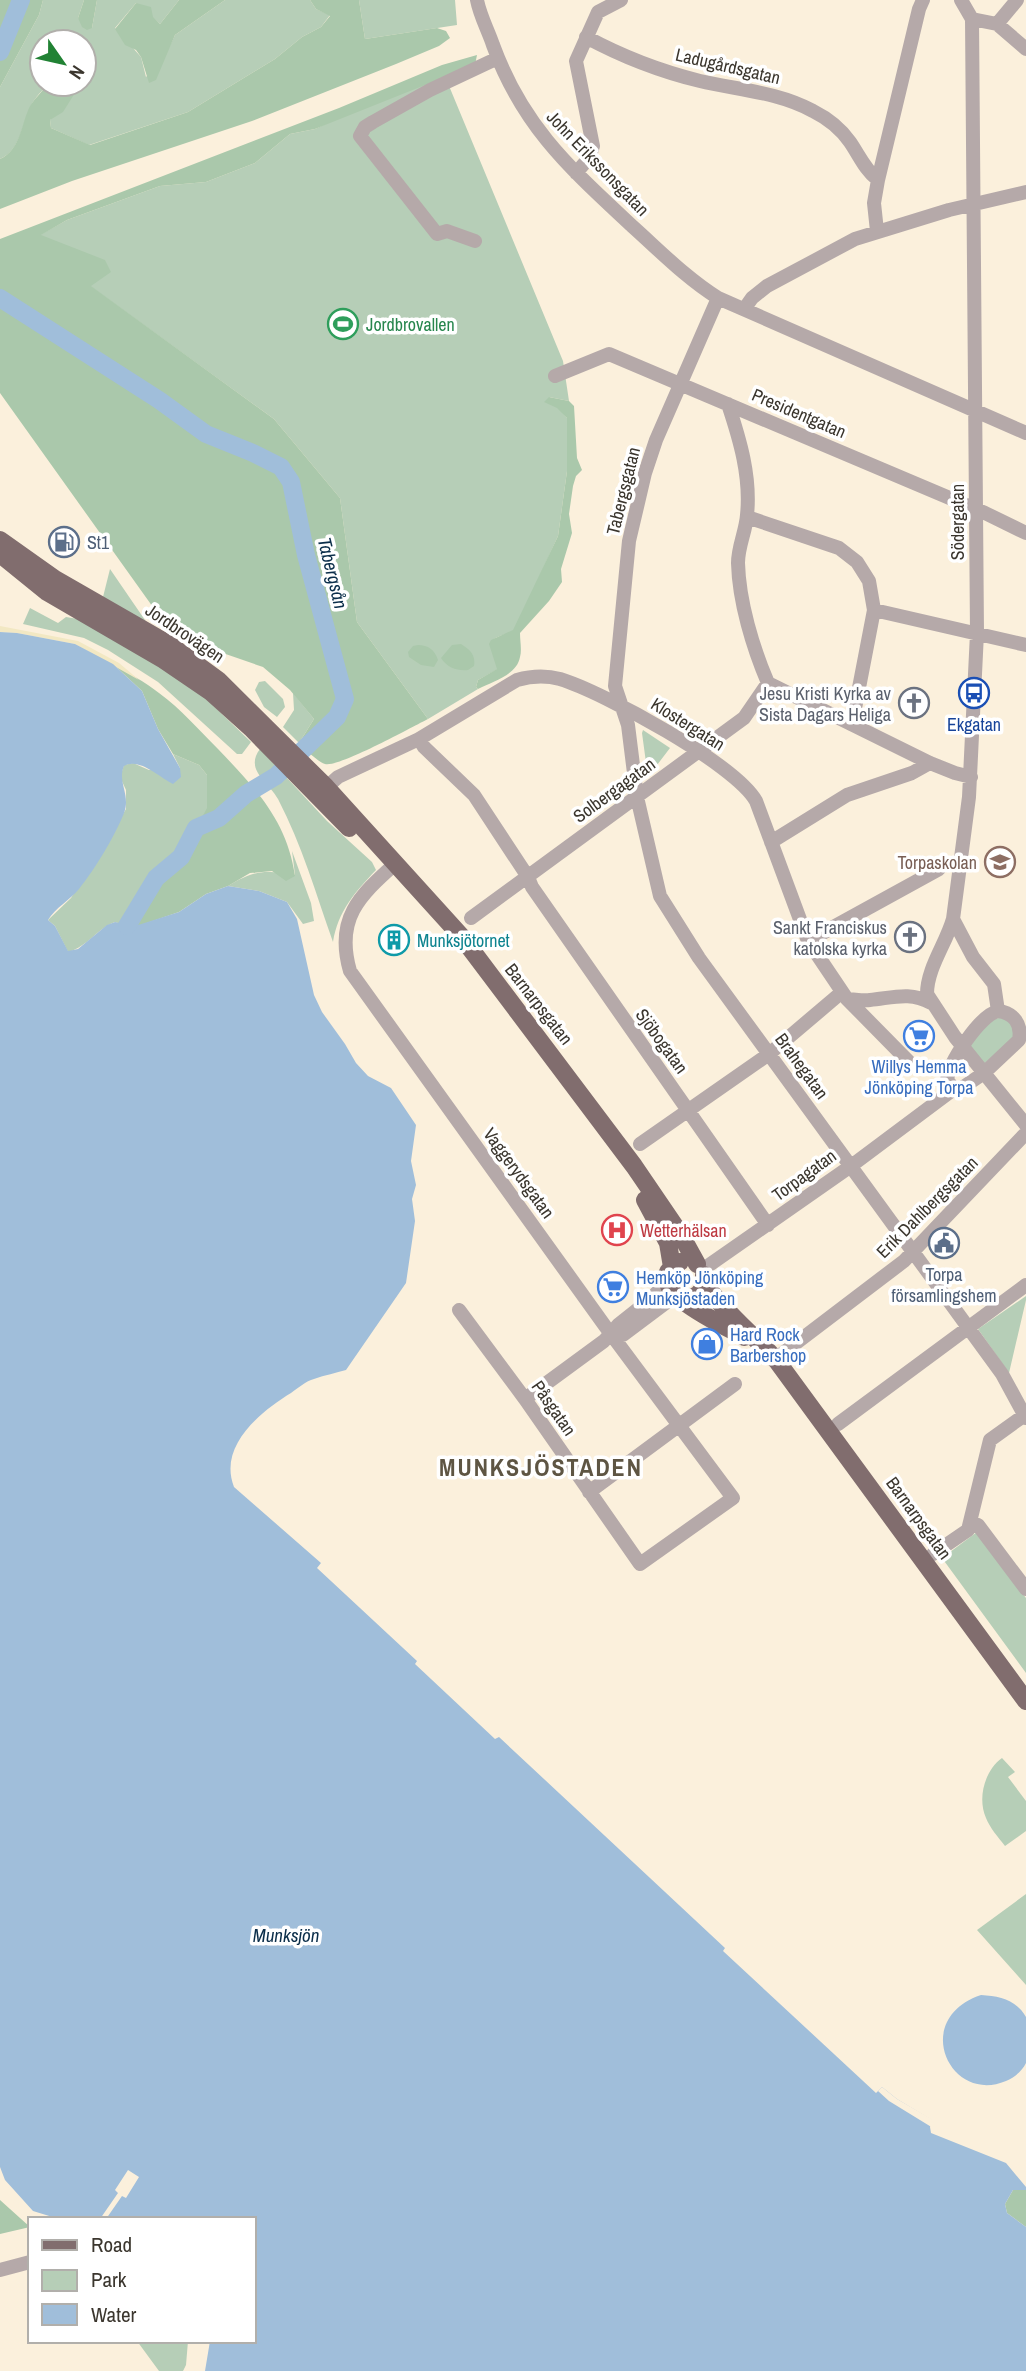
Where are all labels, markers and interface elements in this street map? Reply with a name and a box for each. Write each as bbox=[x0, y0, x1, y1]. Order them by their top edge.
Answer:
north arrow bbox=[28, 28, 98, 98]
street label: Ladugårdsgatan bbox=[673, 42, 783, 90]
text: N bbox=[63, 61, 91, 84]
street label: John Erikssonsgatan bbox=[541, 105, 655, 221]
sports icon: Jordbrovallen bbox=[326, 307, 360, 341]
place label: Jordbrovallen bbox=[366, 312, 455, 337]
street label: Presidentgatan bbox=[748, 382, 850, 444]
street label: Tabergsgatan bbox=[600, 444, 646, 538]
street label: Södergatan bbox=[945, 484, 970, 560]
fuel station icon: St1 bbox=[47, 525, 81, 559]
place label: St1 bbox=[87, 530, 110, 555]
water label: Tabergsån bbox=[312, 535, 354, 611]
street label: Jordbrovägen bbox=[141, 597, 229, 669]
bus stop icon: Ekgatan bbox=[957, 676, 991, 710]
place label: Jesu Kristi Kyrka av Sista Dagars Heliga bbox=[759, 681, 892, 727]
church icon: Jesu Kristi Kyrka av Sista Dagars Heliga bbox=[897, 686, 931, 720]
street label: Klostergatan bbox=[646, 691, 730, 757]
place label: Ekgatan bbox=[947, 712, 1001, 737]
street label: Solbergagatan bbox=[568, 752, 660, 828]
school or university icon: Torpaskolan bbox=[983, 845, 1017, 879]
place label: Torpaskolan bbox=[897, 850, 977, 875]
place label: Sankt Franciskus katolska kyrka bbox=[773, 915, 887, 961]
church icon: Sankt Franciskus katolska kyrka bbox=[893, 920, 927, 954]
building icon: Munksjötornet bbox=[377, 923, 411, 957]
place label: Munksjötornet bbox=[417, 928, 510, 953]
street label: Barnarpsgatan bbox=[499, 958, 579, 1050]
street label: Sjöbogatan bbox=[630, 1003, 694, 1079]
supermarket icon: Willys Hemma Jönköping Torpa bbox=[902, 1019, 936, 1053]
street label: Brahegatan bbox=[769, 1028, 835, 1104]
place label: Willys Hemma Jönköping Torpa bbox=[865, 1054, 973, 1100]
street label: Vaggerydsgatan bbox=[478, 1123, 560, 1223]
street label: Torpagatan bbox=[767, 1143, 841, 1207]
street label: Erik Dahlbergsgatan bbox=[871, 1151, 983, 1263]
hospital icon: Wetterhälsan bbox=[600, 1213, 634, 1247]
place label: Wetterhälsan bbox=[640, 1218, 727, 1243]
public building icon: Torpa församlingshem bbox=[927, 1226, 961, 1260]
place label: Torpa församlingshem bbox=[892, 1262, 997, 1308]
place label: Hemköp Jönköping Munksjöstaden bbox=[636, 1265, 764, 1311]
supermarket icon: Hemköp Jönköping Munksjöstaden bbox=[596, 1270, 630, 1304]
place label: Hard Rock Barbershop bbox=[730, 1322, 806, 1368]
shop icon: Hard Rock Barbershop bbox=[690, 1327, 724, 1361]
street label: Påsgatan bbox=[526, 1375, 582, 1441]
district label: MUNKSJÖSTADEN bbox=[439, 1451, 643, 1483]
street label: Barnarpsgatan bbox=[880, 1471, 958, 1565]
water label: Munksjön bbox=[253, 1922, 319, 1948]
legend bbox=[28, 2217, 256, 2343]
text: Road bbox=[91, 2230, 132, 2259]
text: Park bbox=[91, 2265, 127, 2294]
text: Water bbox=[91, 2300, 137, 2329]

